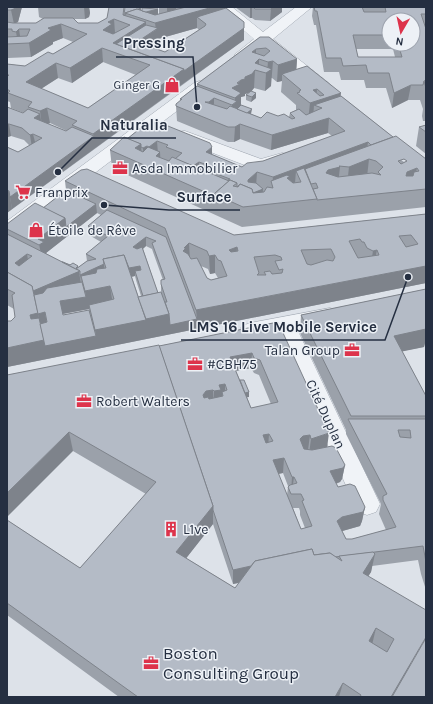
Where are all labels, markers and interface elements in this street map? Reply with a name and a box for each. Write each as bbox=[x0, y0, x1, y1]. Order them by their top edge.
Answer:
north arrow bbox=[381, 12, 421, 52]
callout: Pressing bbox=[116, 30, 193, 57]
text: Pressing bbox=[123, 34, 185, 52]
text: N bbox=[395, 34, 404, 48]
shop icon: Ginger G bbox=[163, 76, 181, 94]
place label: Ginger G bbox=[114, 78, 160, 92]
callout: Naturalia bbox=[92, 111, 176, 138]
text: Naturalia bbox=[100, 116, 168, 134]
office icon: Asda Immobilier bbox=[111, 159, 129, 177]
place label: Asda Immobilier bbox=[132, 160, 238, 177]
supermarket icon: Franprix bbox=[14, 183, 32, 201]
callout: Surface bbox=[169, 183, 240, 210]
place label: Franprix bbox=[35, 184, 88, 201]
text: Surface bbox=[176, 188, 232, 206]
shop icon: Étoile de Rêve bbox=[27, 221, 45, 239]
place label: Étoile de Rêve bbox=[48, 221, 136, 239]
callout: LMS 16 Live Mobile Service bbox=[181, 313, 385, 340]
text: LMS 16 Live Mobile Service bbox=[189, 318, 377, 336]
office icon: Talan Group bbox=[343, 341, 361, 359]
place label: Talan Group bbox=[265, 342, 340, 359]
office icon: #CBH75 bbox=[186, 355, 204, 373]
place label: #CBH75 bbox=[207, 356, 257, 373]
street label: Cité Duplan bbox=[302, 377, 349, 452]
office icon: Robert Walters bbox=[75, 392, 93, 410]
place label: Robert Walters bbox=[96, 393, 190, 410]
building icon: L1ve bbox=[162, 520, 180, 538]
place label: L1ve bbox=[183, 521, 208, 538]
place label: Boston Consulting Group bbox=[163, 643, 299, 683]
office icon: Boston Consulting Group bbox=[142, 654, 160, 672]

